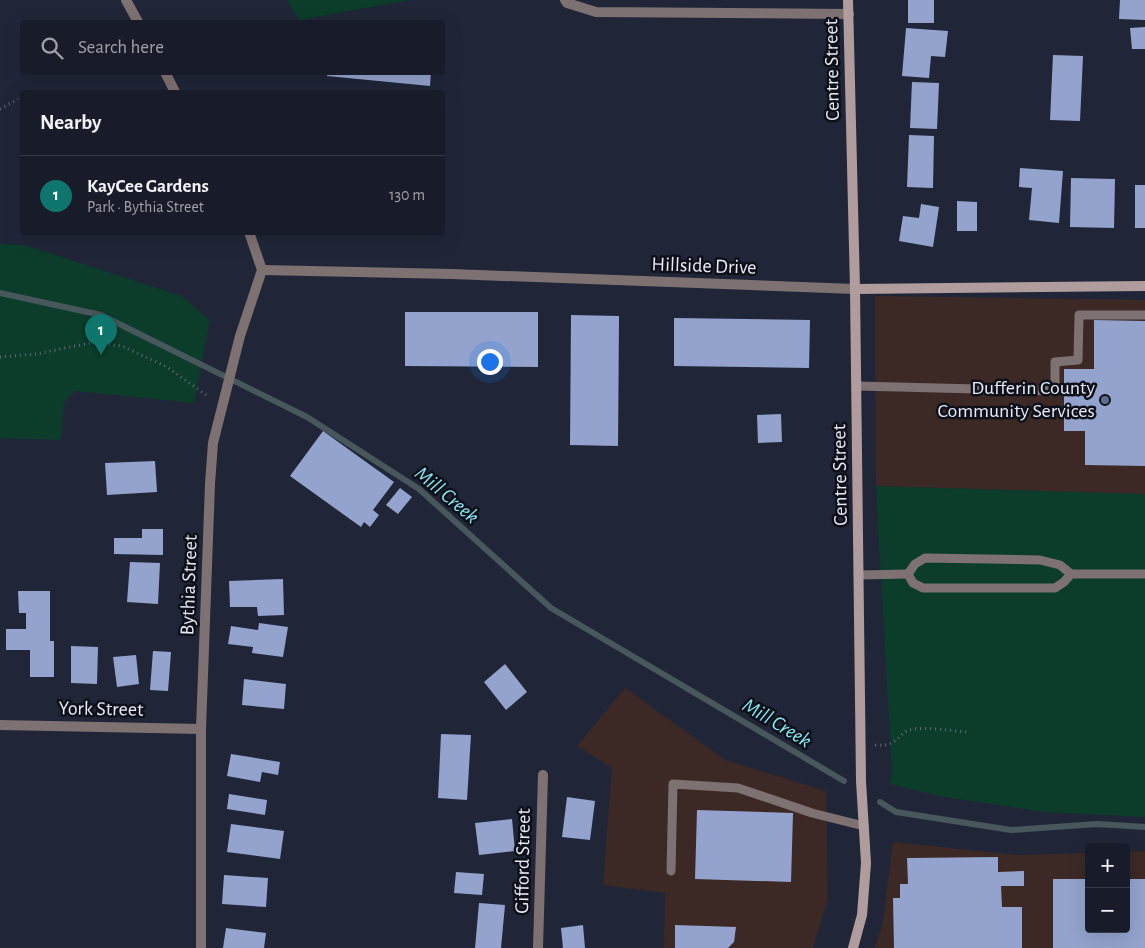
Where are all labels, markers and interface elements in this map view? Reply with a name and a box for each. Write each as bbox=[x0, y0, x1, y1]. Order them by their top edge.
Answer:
street label: Centre Street bbox=[821, 18, 843, 121]
search box bbox=[20, 20, 445, 75]
icon: search bbox=[38, 34, 66, 62]
text: Search here bbox=[78, 38, 164, 57]
text: Nearby bbox=[40, 112, 101, 133]
text: KayCee Gardens bbox=[87, 177, 209, 196]
text: 1 bbox=[53, 187, 59, 203]
text: 130 m bbox=[389, 187, 425, 203]
text: Park · Bythia Street bbox=[87, 199, 204, 215]
street label: Hillside Drive bbox=[651, 254, 757, 278]
pin: 1 bbox=[85, 314, 117, 355]
your location bbox=[477, 349, 503, 375]
place label: Dufferin County Community Services bbox=[938, 378, 1095, 421]
marker: Dufferin County Community Services bbox=[1099, 394, 1111, 406]
street label: Centre Street bbox=[829, 423, 851, 526]
water label: Mill Creek bbox=[411, 462, 483, 528]
street label: Bythia Street bbox=[177, 534, 201, 636]
water label: Mill Creek bbox=[739, 694, 815, 752]
street label: York Street bbox=[58, 698, 144, 720]
street label: Gifford Street bbox=[512, 808, 534, 914]
map controls bbox=[1085, 843, 1130, 933]
button: + bbox=[1085, 843, 1130, 888]
button: − bbox=[1085, 888, 1130, 933]

